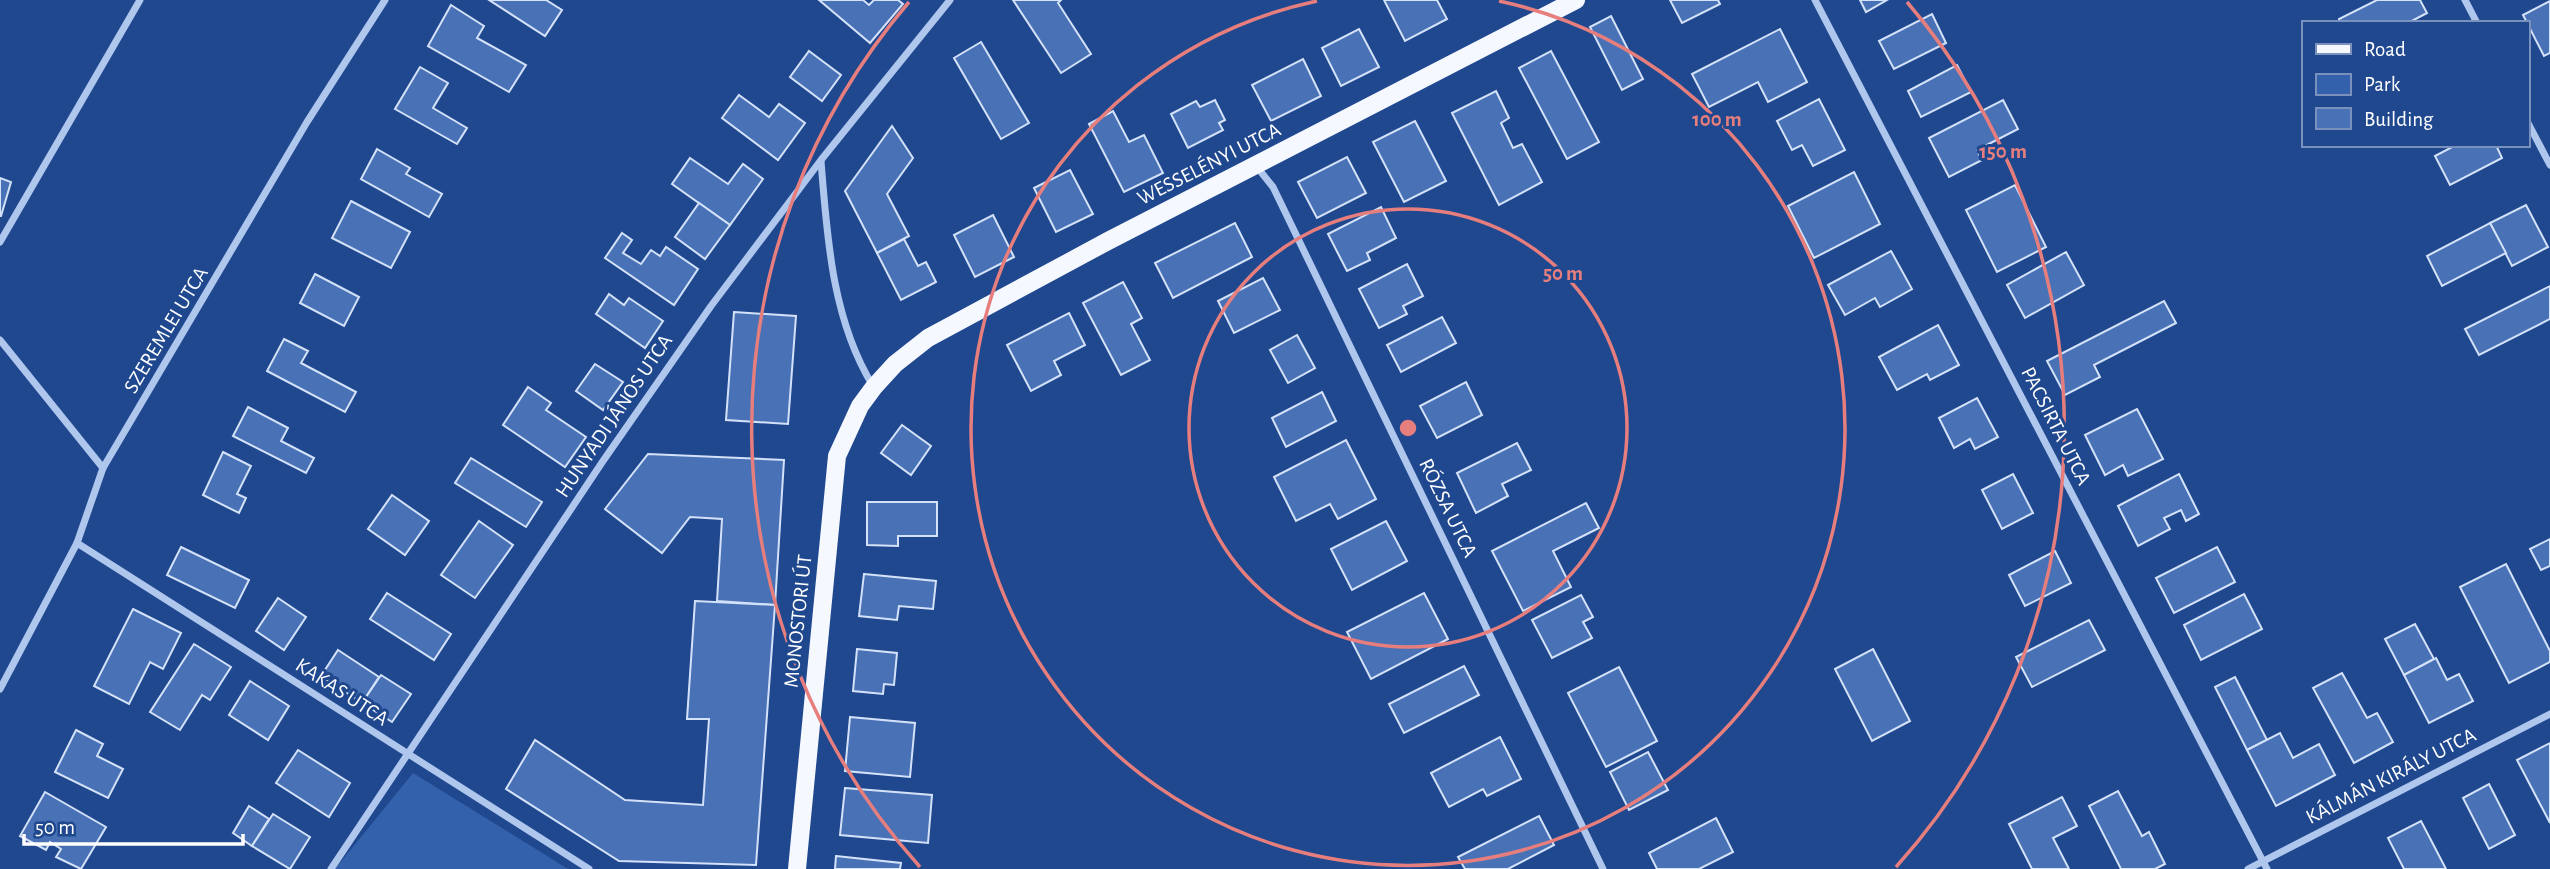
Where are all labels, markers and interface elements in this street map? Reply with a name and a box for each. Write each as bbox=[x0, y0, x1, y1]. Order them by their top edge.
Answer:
legend bbox=[2302, 21, 2529, 147]
text: Road bbox=[2364, 39, 2406, 60]
text: Park bbox=[2364, 74, 2401, 95]
text: 100 m bbox=[1692, 109, 1742, 130]
text: Building bbox=[2364, 109, 2434, 130]
street label: WESSELÉNYI UTCA bbox=[1133, 117, 1284, 209]
text: 150 m bbox=[1979, 141, 2027, 162]
street label: SZEREMLEI UTCA bbox=[120, 263, 212, 397]
text: 50 m bbox=[1543, 263, 1583, 284]
street label: HUNYADI JÁNOS UTCA bbox=[550, 330, 676, 501]
street label: PACSIRTA UTCA bbox=[2017, 364, 2095, 488]
centre of rings bbox=[1396, 416, 1420, 440]
street label: RÓZSA UTCA bbox=[1415, 454, 1483, 561]
street label: MONOSTORI ÚT bbox=[779, 553, 815, 689]
street label: KAKAS UTCA bbox=[292, 654, 392, 730]
street label: KÁLMÁN KIRÁLY UTCA bbox=[2302, 722, 2479, 828]
scale bar bbox=[24, 802, 243, 846]
text: 50 m bbox=[35, 817, 75, 838]

